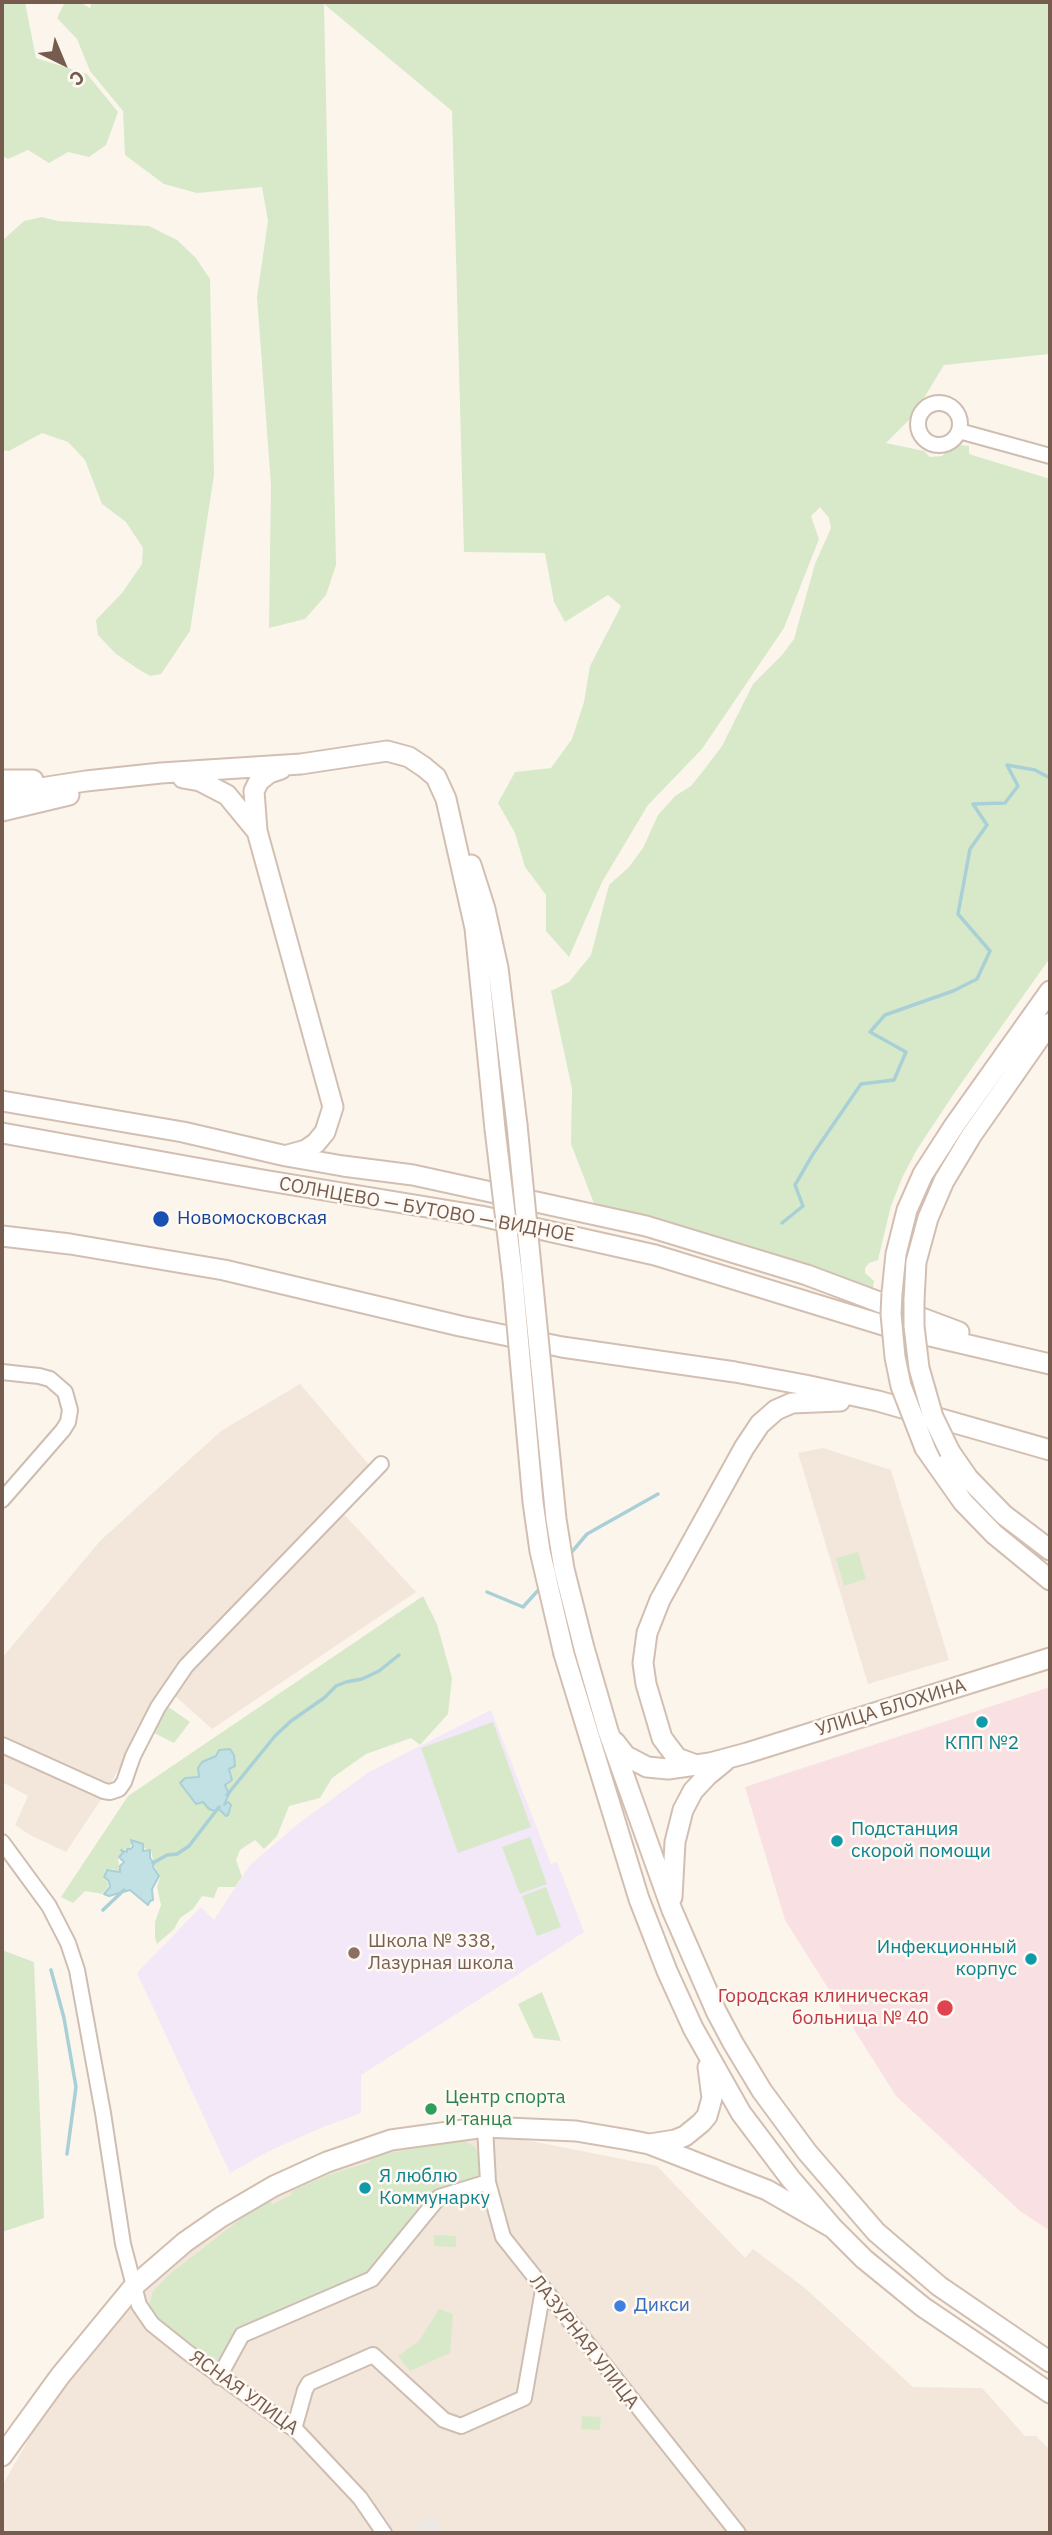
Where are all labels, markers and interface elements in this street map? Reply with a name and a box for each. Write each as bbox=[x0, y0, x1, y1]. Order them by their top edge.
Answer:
north arrow bbox=[28, 28, 98, 98]
text: С bbox=[65, 65, 90, 91]
street label: СОЛНЦЕВО — БУТОВО — ВИДНОЕ bbox=[277, 1173, 577, 1247]
place label: Новомосковская bbox=[177, 1208, 327, 1230]
marker: Новомосковская bbox=[151, 1209, 171, 1229]
street label: УЛИЦА БЛОХИНА bbox=[813, 1674, 969, 1742]
marker: КПП №2 bbox=[974, 1714, 990, 1730]
place label: КПП №2 bbox=[945, 1733, 1019, 1755]
place label: Подстанция скорой помощи bbox=[851, 1819, 991, 1863]
marker: Подстанция скорой помощи bbox=[829, 1833, 845, 1849]
place label: Школа № 338, Лазурная школа bbox=[368, 1931, 514, 1975]
place label: Инфекционный корпус bbox=[877, 1937, 1017, 1981]
marker: Школа № 338, Лазурная школа bbox=[346, 1945, 362, 1961]
marker: Инфекционный корпус bbox=[1023, 1951, 1039, 1967]
place label: Городская клиническая больница № 40 bbox=[718, 1986, 929, 2030]
marker: Городская клиническая больница № 40 bbox=[935, 1998, 955, 2018]
place label: Центр спорта и танца bbox=[445, 2087, 566, 2131]
marker: Центр спорта и танца bbox=[423, 2101, 439, 2117]
place label: Я люблю Коммунарку bbox=[379, 2166, 490, 2210]
marker: Я люблю Коммунарку bbox=[357, 2180, 373, 2196]
street label: ЛАЗУРНАЯ УЛИЦА bbox=[525, 2270, 643, 2414]
place label: Дикси bbox=[634, 2295, 690, 2317]
marker: Дикси bbox=[612, 2298, 628, 2314]
street label: ЯСНАЯ УЛИЦА bbox=[185, 2346, 303, 2440]

